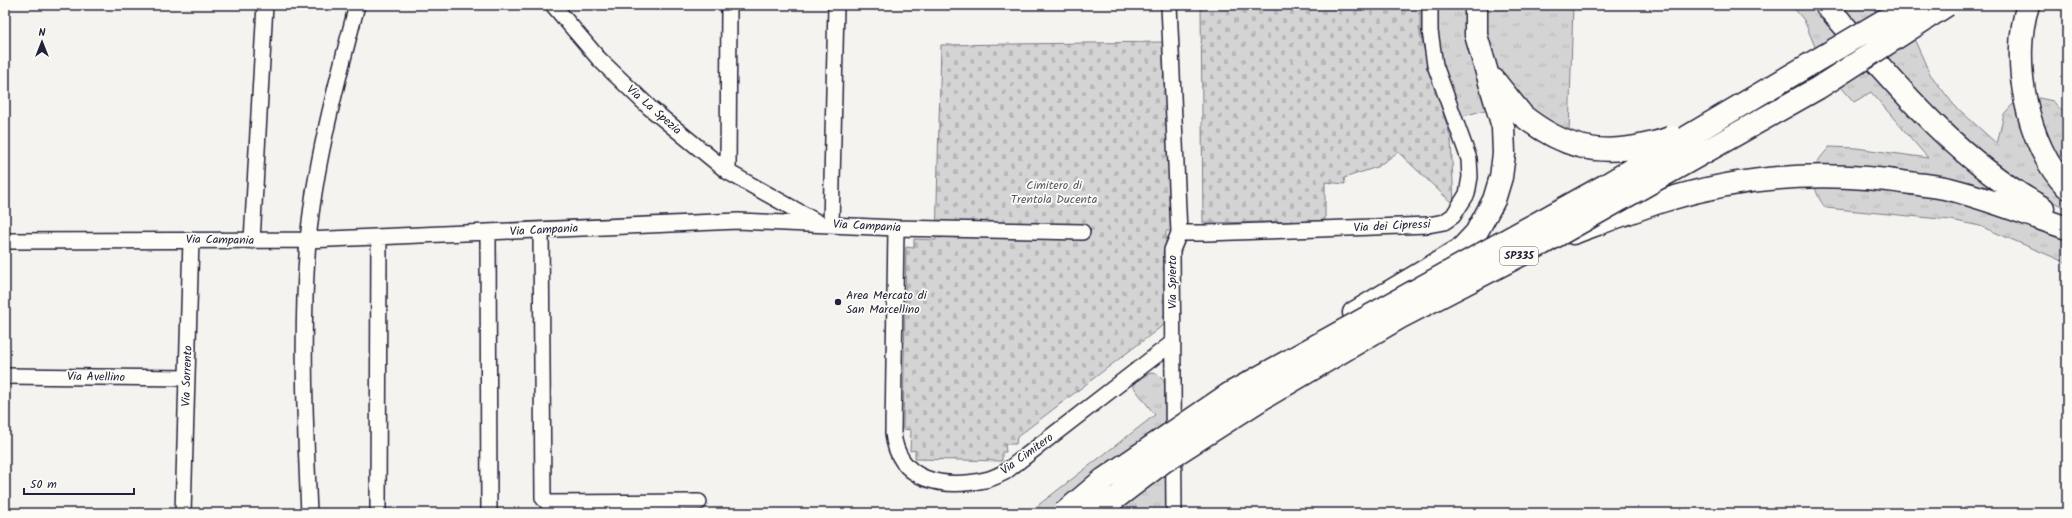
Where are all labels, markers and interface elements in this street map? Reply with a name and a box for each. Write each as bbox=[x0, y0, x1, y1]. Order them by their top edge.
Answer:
north arrow bbox=[22, 22, 62, 62]
text: N bbox=[39, 24, 46, 42]
street label: Via La Spezia bbox=[622, 81, 686, 140]
park label: Cimitero di Trentola Ducenta bbox=[1011, 176, 1098, 209]
street label: Via dei Cipressi bbox=[1353, 214, 1432, 238]
street label: Via Campania bbox=[832, 215, 902, 237]
street label: Via Campania bbox=[509, 219, 579, 241]
street label: Via Campania bbox=[186, 230, 255, 250]
road number: SP335 bbox=[1500, 247, 1538, 265]
street label: Via Spierto bbox=[1163, 255, 1182, 309]
place label: Area Mercato di San Marcellino bbox=[846, 286, 928, 319]
marker: Area Mercato di San Marcellino bbox=[833, 297, 843, 307]
street label: Via Sorrento bbox=[176, 345, 198, 407]
street label: Via Avellino bbox=[67, 367, 125, 387]
street label: Via Cimitero bbox=[997, 428, 1057, 480]
scale bar bbox=[24, 470, 134, 496]
text: 50 m bbox=[30, 475, 57, 494]

